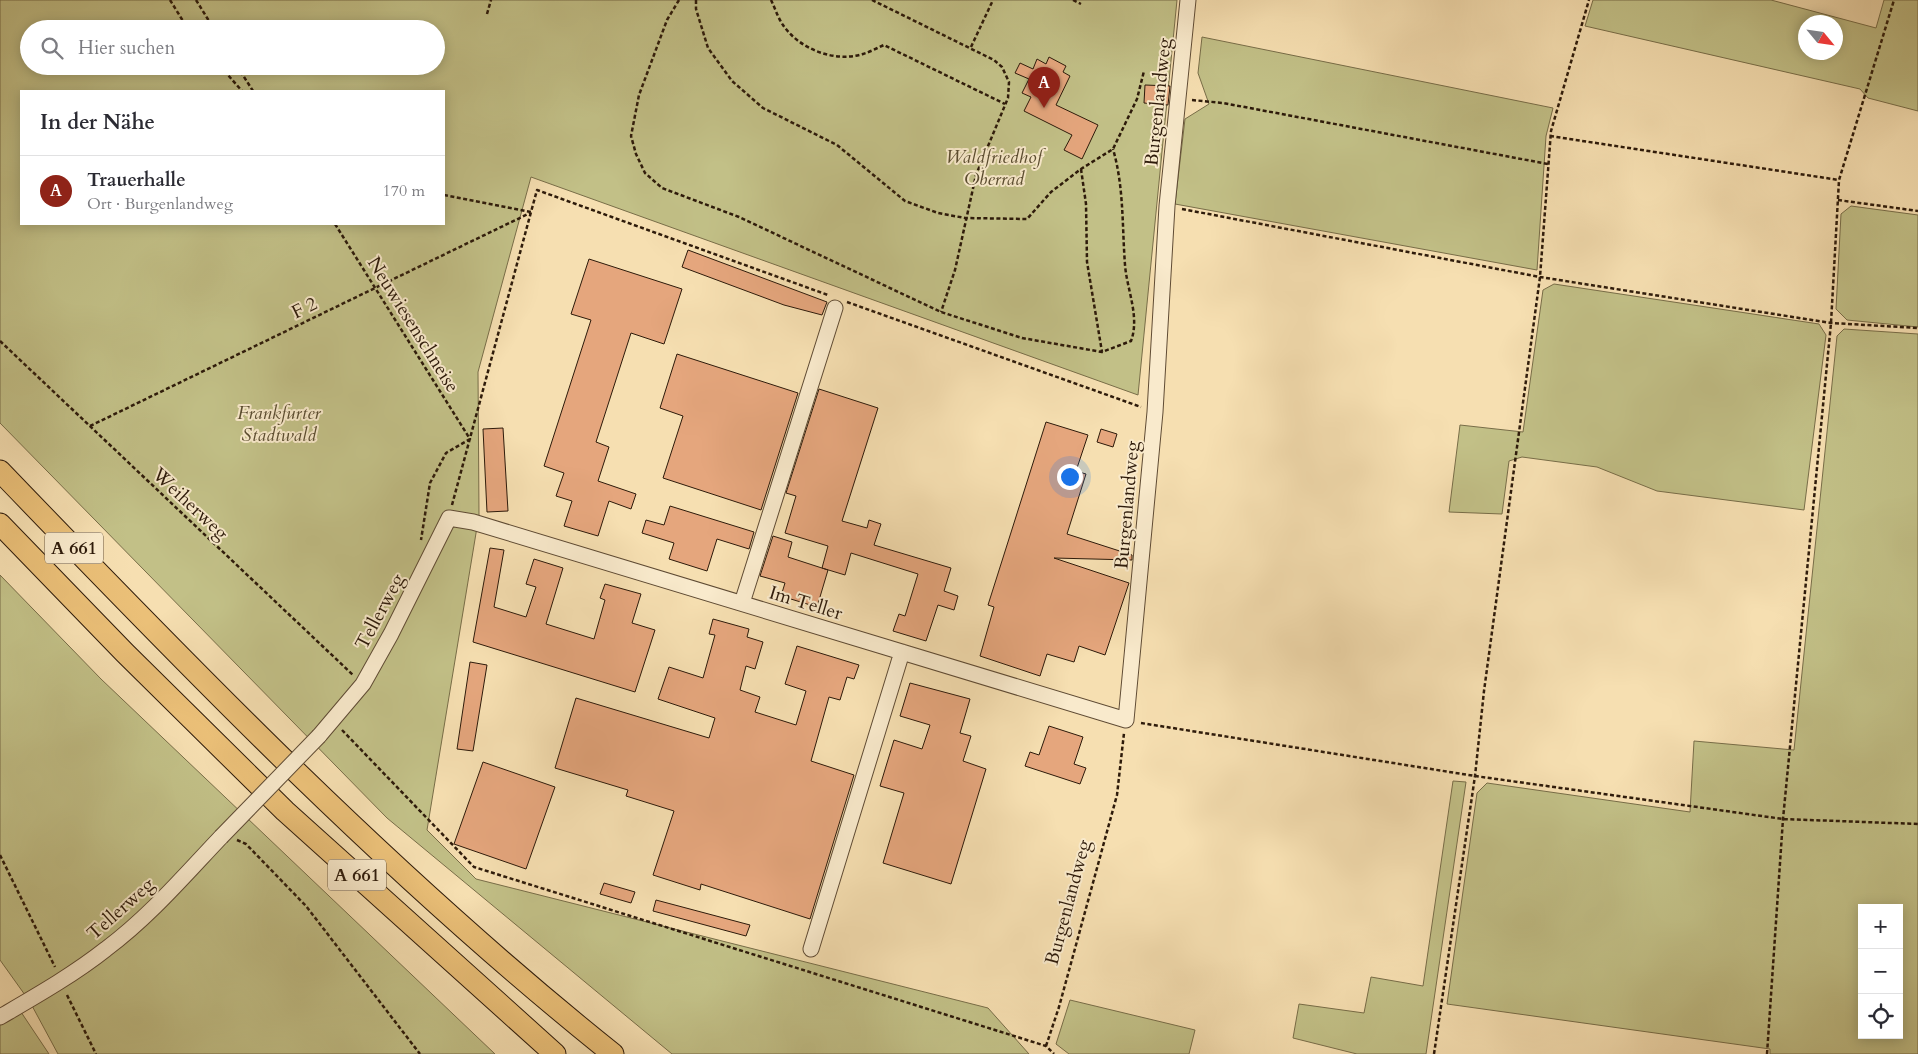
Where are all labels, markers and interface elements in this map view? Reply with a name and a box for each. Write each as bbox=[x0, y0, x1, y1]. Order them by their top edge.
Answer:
north arrow bbox=[1798, 15, 1843, 60]
search box bbox=[20, 20, 445, 75]
icon: search bbox=[38, 34, 66, 62]
text: Hier suchen bbox=[78, 35, 175, 61]
street label: Burgenlandweg bbox=[1138, 36, 1178, 168]
pin: A bbox=[1028, 67, 1060, 108]
text: In der Nähe bbox=[40, 108, 155, 137]
park label: Waldfriedhof Oberrad bbox=[946, 144, 1047, 192]
text: Trauerhalle bbox=[87, 167, 186, 193]
text: A bbox=[50, 180, 62, 202]
text: 170 m bbox=[383, 180, 425, 202]
text: Ort · Burgenlandweg bbox=[87, 193, 233, 215]
street label: Neuwiesenschneise bbox=[361, 252, 465, 397]
street label: F 2 bbox=[287, 290, 322, 325]
park label: Frankfurter Stadtwald bbox=[237, 400, 321, 448]
street label: Burgenlandweg bbox=[1108, 439, 1146, 570]
street label: Weiherweg bbox=[146, 461, 234, 546]
your location bbox=[1057, 464, 1083, 490]
road number: A 661 bbox=[45, 532, 103, 564]
street label: Tellerweg bbox=[349, 569, 411, 654]
street label: Im Teller bbox=[766, 579, 846, 626]
street label: Burgenlandweg bbox=[1039, 836, 1097, 968]
road number: A 661 bbox=[328, 860, 386, 890]
street label: Tellerweg bbox=[81, 871, 160, 946]
map controls bbox=[1858, 904, 1903, 1039]
button: + bbox=[1858, 904, 1903, 949]
button: − bbox=[1858, 949, 1903, 994]
button: locate bbox=[1858, 994, 1903, 1039]

